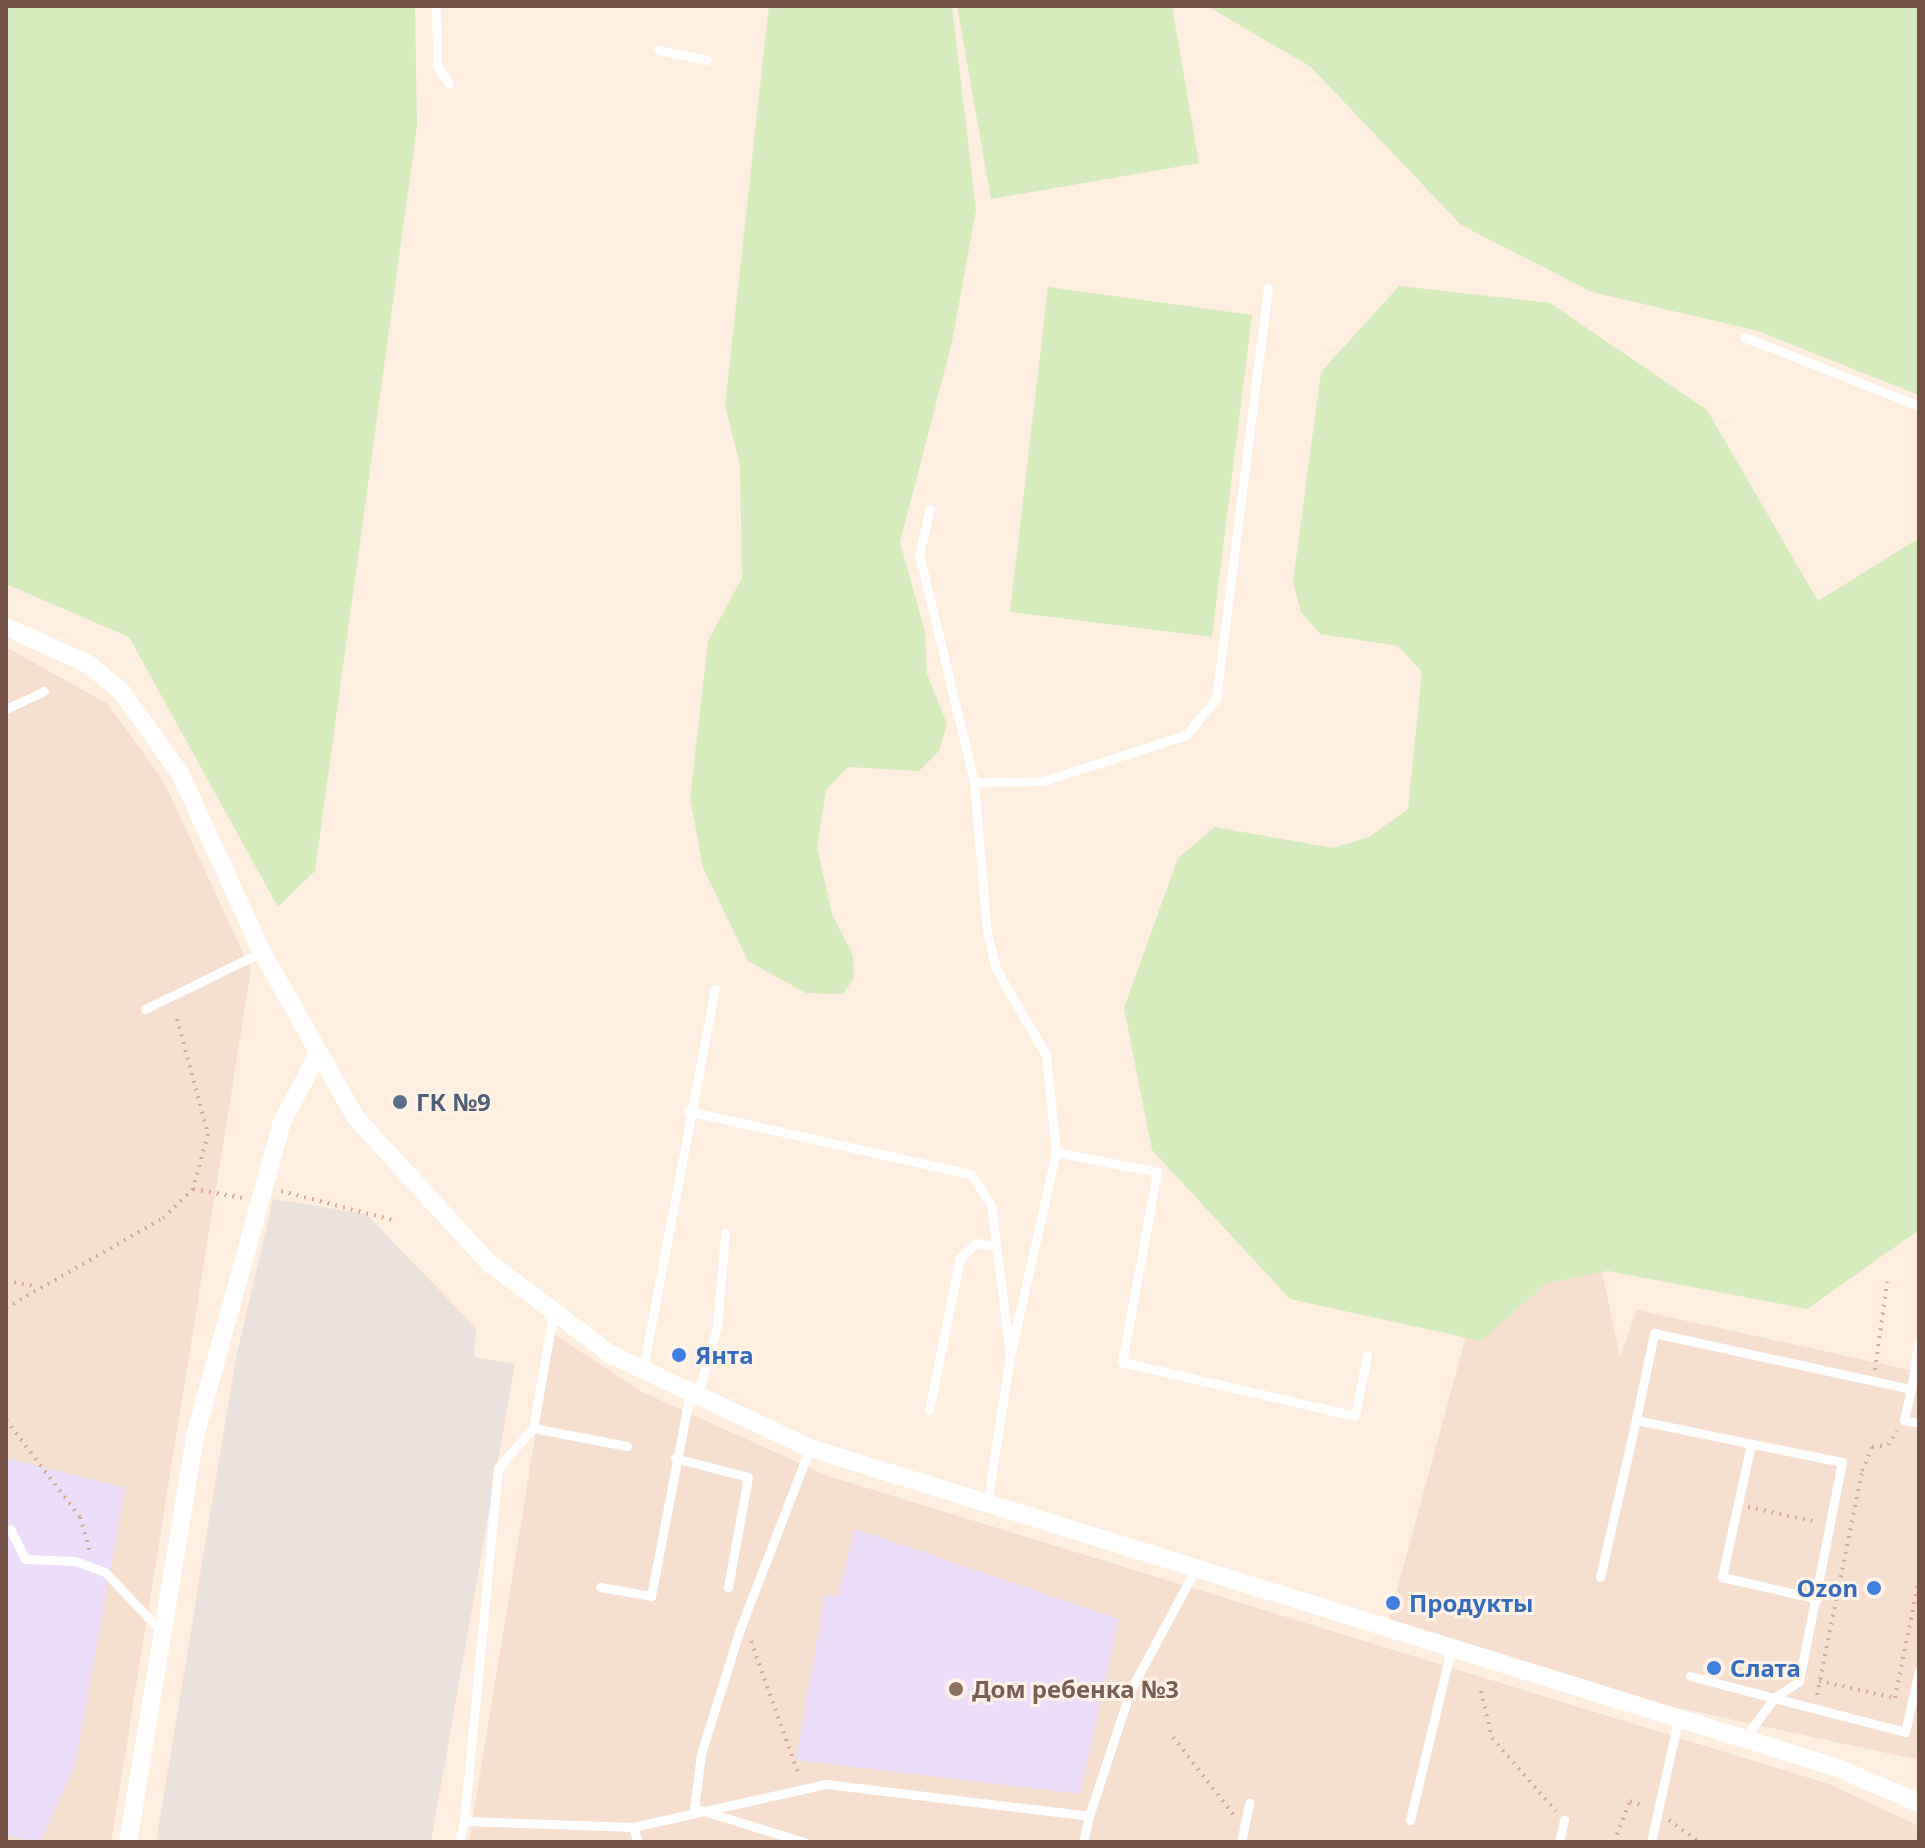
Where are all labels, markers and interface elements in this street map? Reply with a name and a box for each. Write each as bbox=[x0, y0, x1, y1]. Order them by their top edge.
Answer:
place label: ГК №9 bbox=[416, 1088, 491, 1116]
marker: ГК №9 bbox=[391, 1093, 409, 1111]
place label: Янта bbox=[695, 1341, 754, 1369]
marker: Янта bbox=[670, 1346, 688, 1364]
place label: Ozon bbox=[1797, 1574, 1858, 1602]
marker: Ozon bbox=[1865, 1579, 1883, 1597]
place label: Продукты bbox=[1409, 1589, 1534, 1617]
marker: Продукты bbox=[1384, 1594, 1402, 1612]
place label: Слата bbox=[1730, 1654, 1801, 1682]
marker: Слата bbox=[1705, 1659, 1723, 1677]
place label: Дом ребенка №3 bbox=[972, 1675, 1179, 1703]
marker: Дом ребенка №3 bbox=[947, 1680, 965, 1698]

